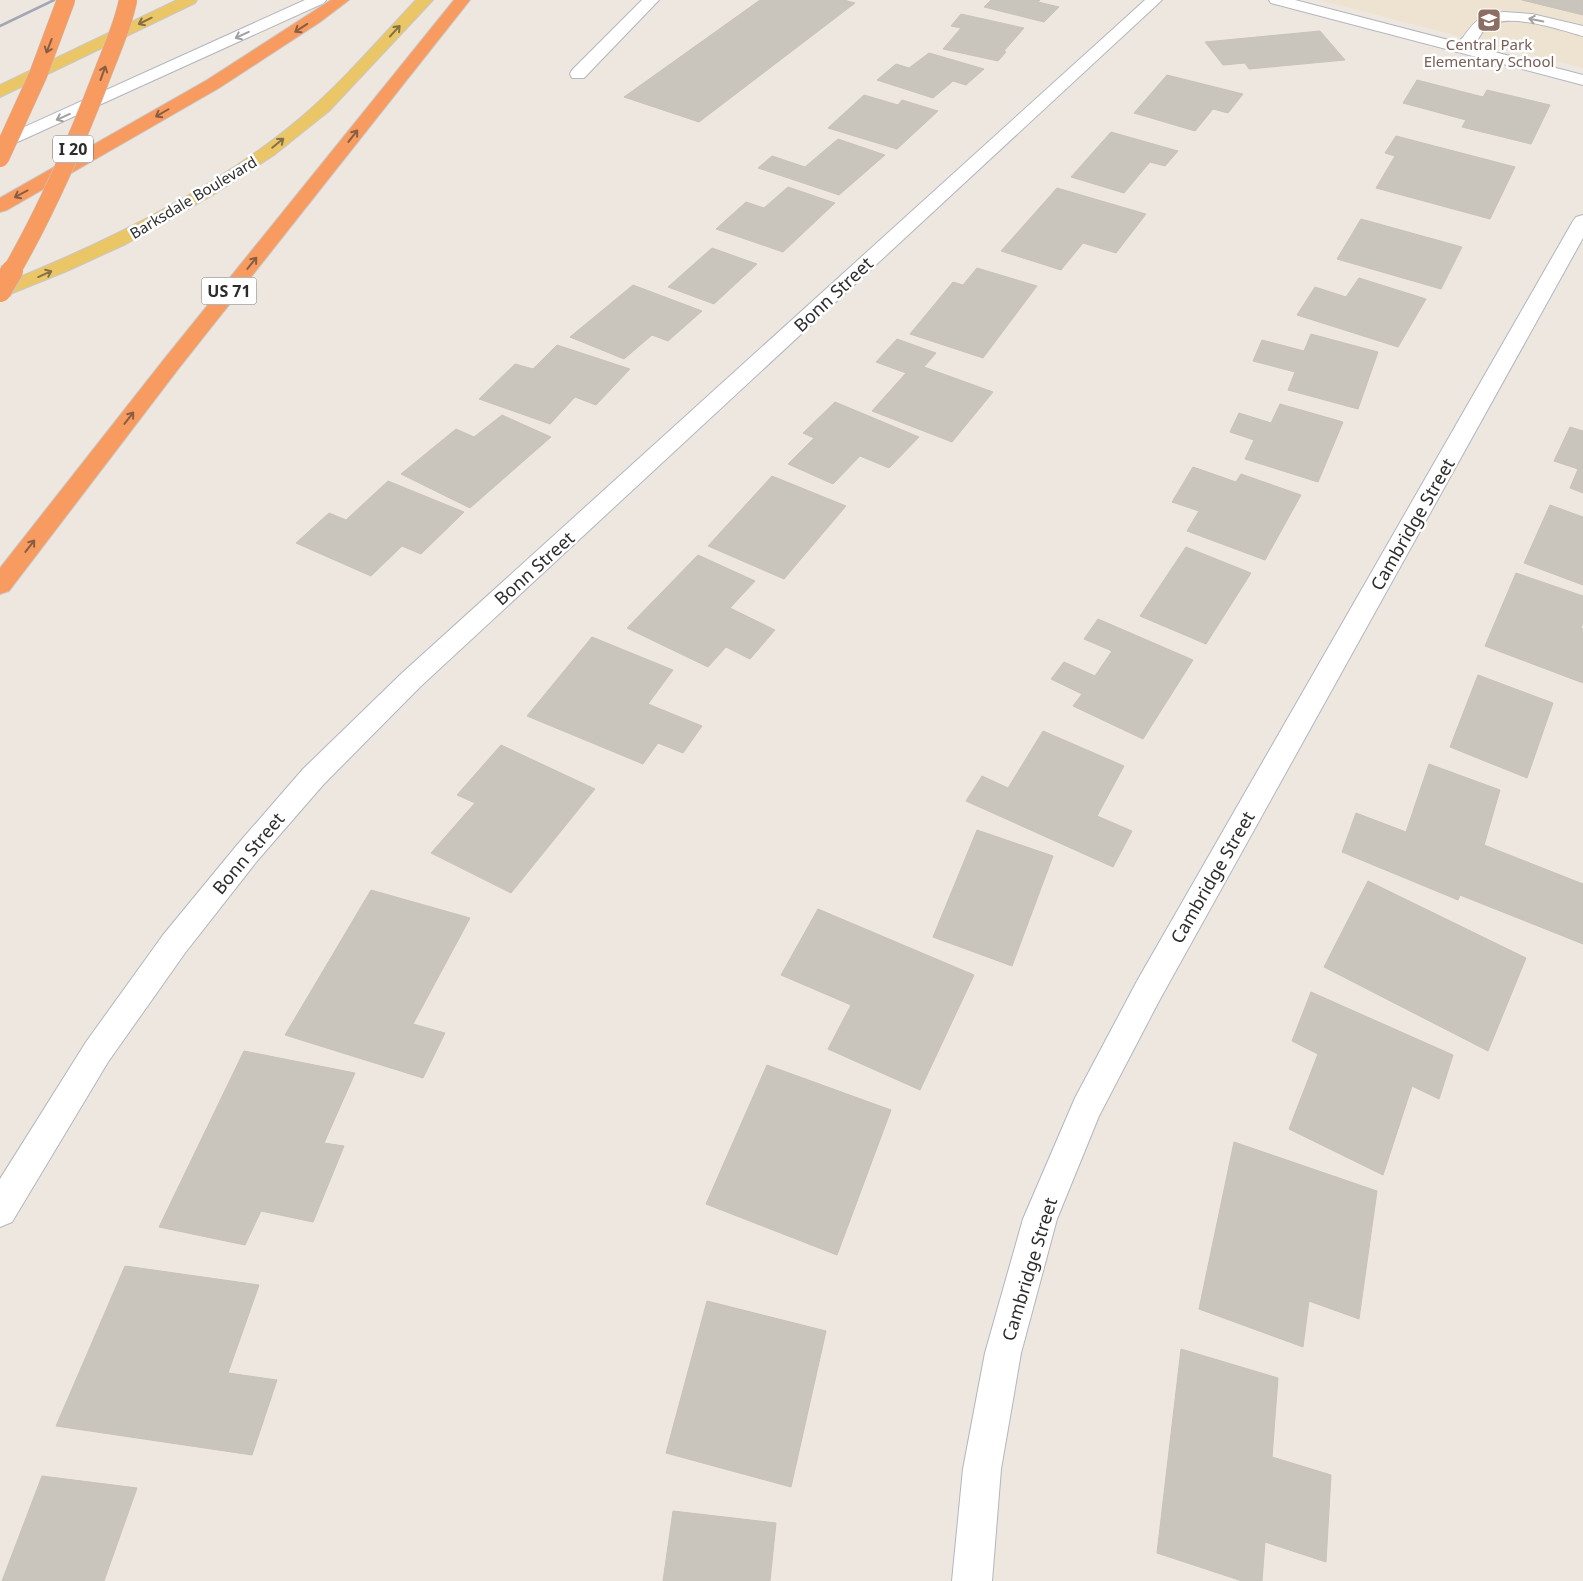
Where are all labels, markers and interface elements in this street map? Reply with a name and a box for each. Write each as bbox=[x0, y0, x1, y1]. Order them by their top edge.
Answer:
school or university icon: Central Park Elementary School bbox=[1476, 7, 1502, 33]
one-way arrow bbox=[1528, 15, 1544, 24]
one-way arrow bbox=[138, 17, 153, 27]
one-way arrow bbox=[294, 23, 308, 33]
one-way arrow bbox=[389, 25, 401, 38]
one-way arrow bbox=[235, 31, 250, 41]
place label: Central Park Elementary School bbox=[1424, 34, 1554, 71]
one-way arrow bbox=[44, 38, 53, 53]
one-way arrow bbox=[99, 66, 108, 82]
one-way arrow bbox=[156, 109, 170, 119]
one-way arrow bbox=[56, 112, 71, 122]
one-way arrow bbox=[348, 129, 358, 143]
road number: I 20 bbox=[53, 136, 93, 162]
one-way arrow bbox=[271, 138, 284, 149]
street label: Barksdale Boulevard bbox=[126, 151, 260, 243]
one-way arrow bbox=[14, 189, 29, 199]
street label: Bonn Street bbox=[788, 251, 878, 337]
one-way arrow bbox=[246, 257, 257, 270]
one-way arrow bbox=[37, 269, 52, 278]
road number: US 71 bbox=[202, 278, 256, 304]
one-way arrow bbox=[124, 412, 135, 425]
street label: Cambridge Street bbox=[1364, 453, 1460, 594]
street label: Bonn Street bbox=[489, 525, 579, 610]
one-way arrow bbox=[24, 540, 35, 553]
street label: Cambridge Street bbox=[1164, 806, 1260, 947]
street label: Bonn Street bbox=[207, 807, 290, 899]
street label: Cambridge Street bbox=[996, 1194, 1062, 1344]

